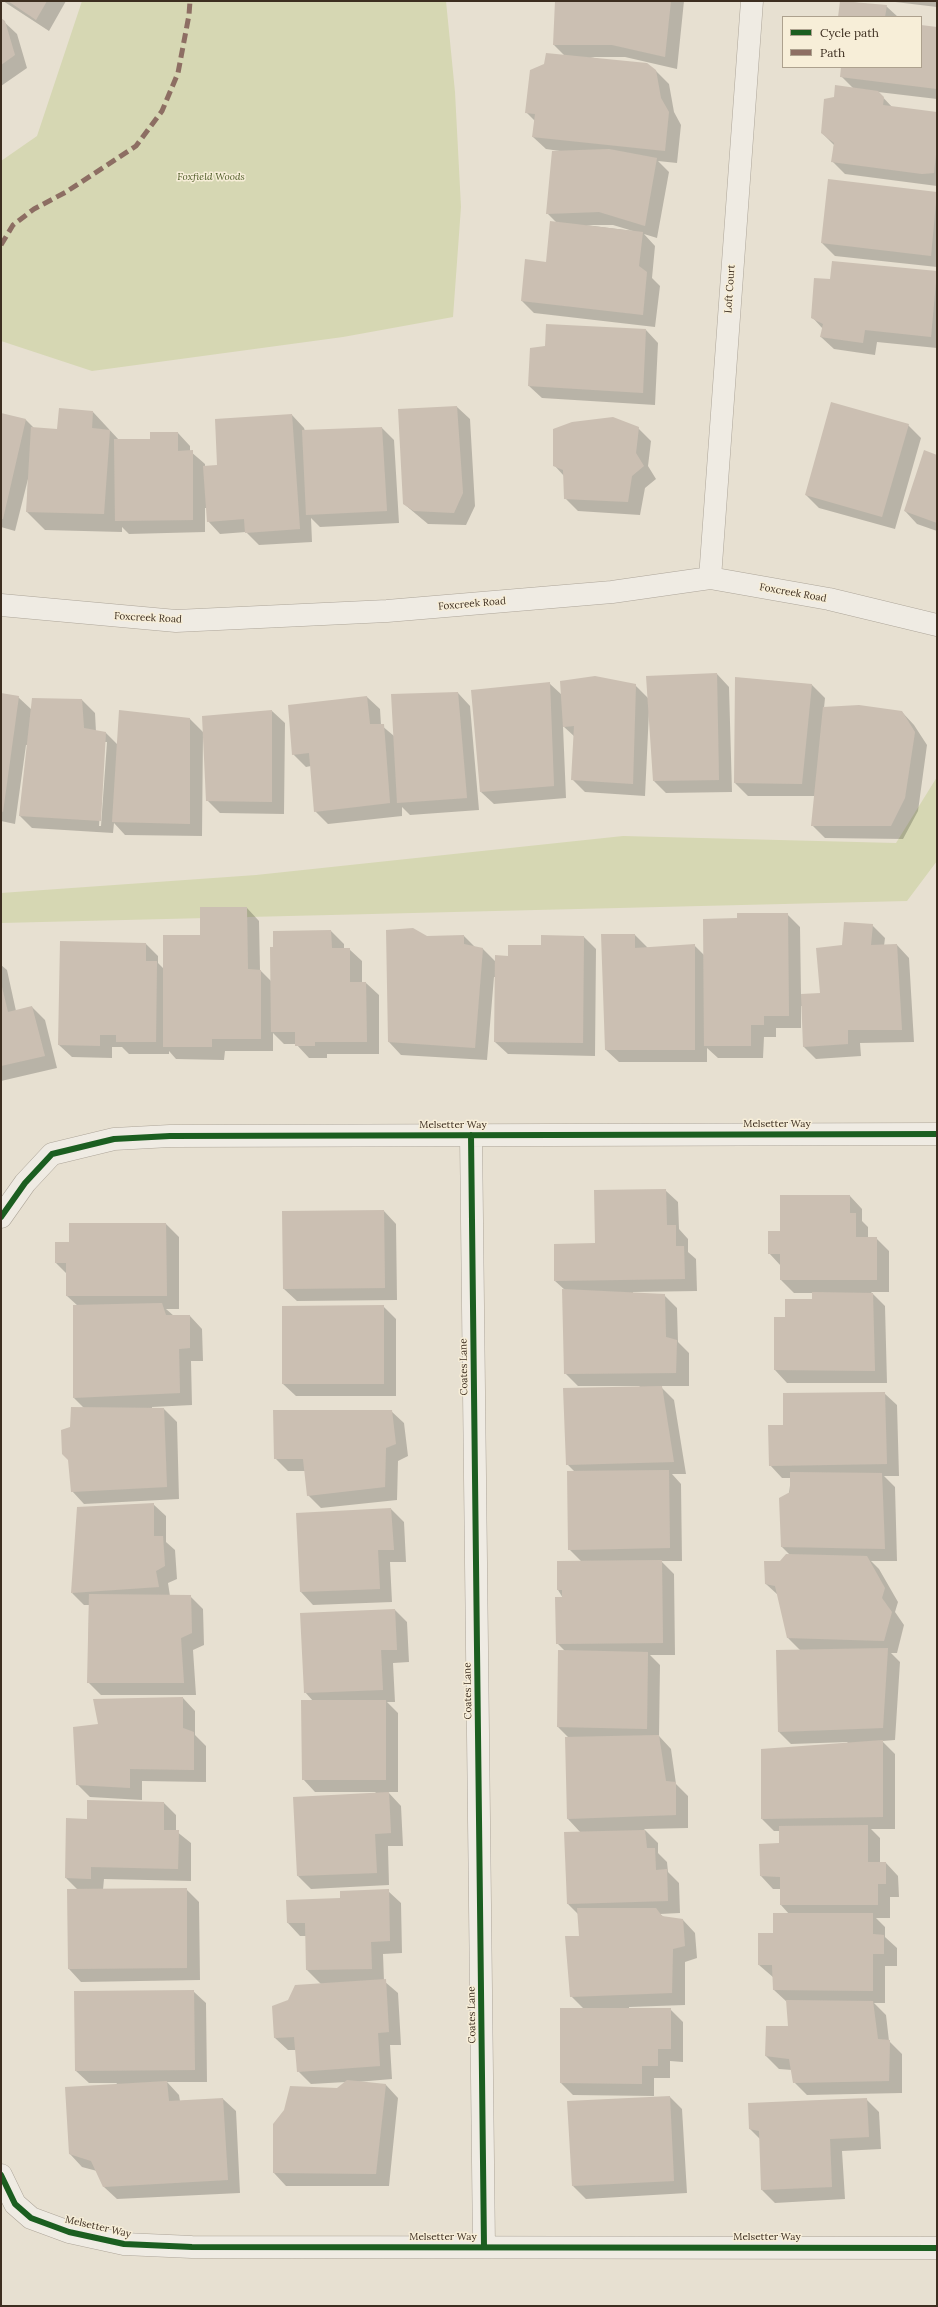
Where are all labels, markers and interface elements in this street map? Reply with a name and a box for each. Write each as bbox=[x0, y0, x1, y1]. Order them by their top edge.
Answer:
legend bbox=[782, 16, 922, 68]
text: Cycle path bbox=[820, 25, 879, 40]
text: Path bbox=[820, 45, 845, 60]
park label: Foxfield Woods bbox=[177, 171, 245, 183]
street label: Loft Court bbox=[722, 264, 738, 314]
street label: Foxcreek Road bbox=[758, 581, 828, 605]
street label: Foxcreek Road bbox=[438, 595, 506, 613]
street label: Foxcreek Road bbox=[114, 610, 182, 626]
street label: Melsetter Way bbox=[743, 1118, 811, 1130]
street label: Melsetter Way bbox=[419, 1119, 487, 1131]
street label: Coates Lane bbox=[458, 1338, 470, 1396]
street label: Coates Lane bbox=[462, 1662, 474, 1720]
street label: Coates Lane bbox=[466, 1986, 478, 2044]
street label: Melsetter Way bbox=[64, 2214, 132, 2240]
street label: Melsetter Way bbox=[409, 2231, 477, 2243]
street label: Melsetter Way bbox=[733, 2231, 801, 2243]

